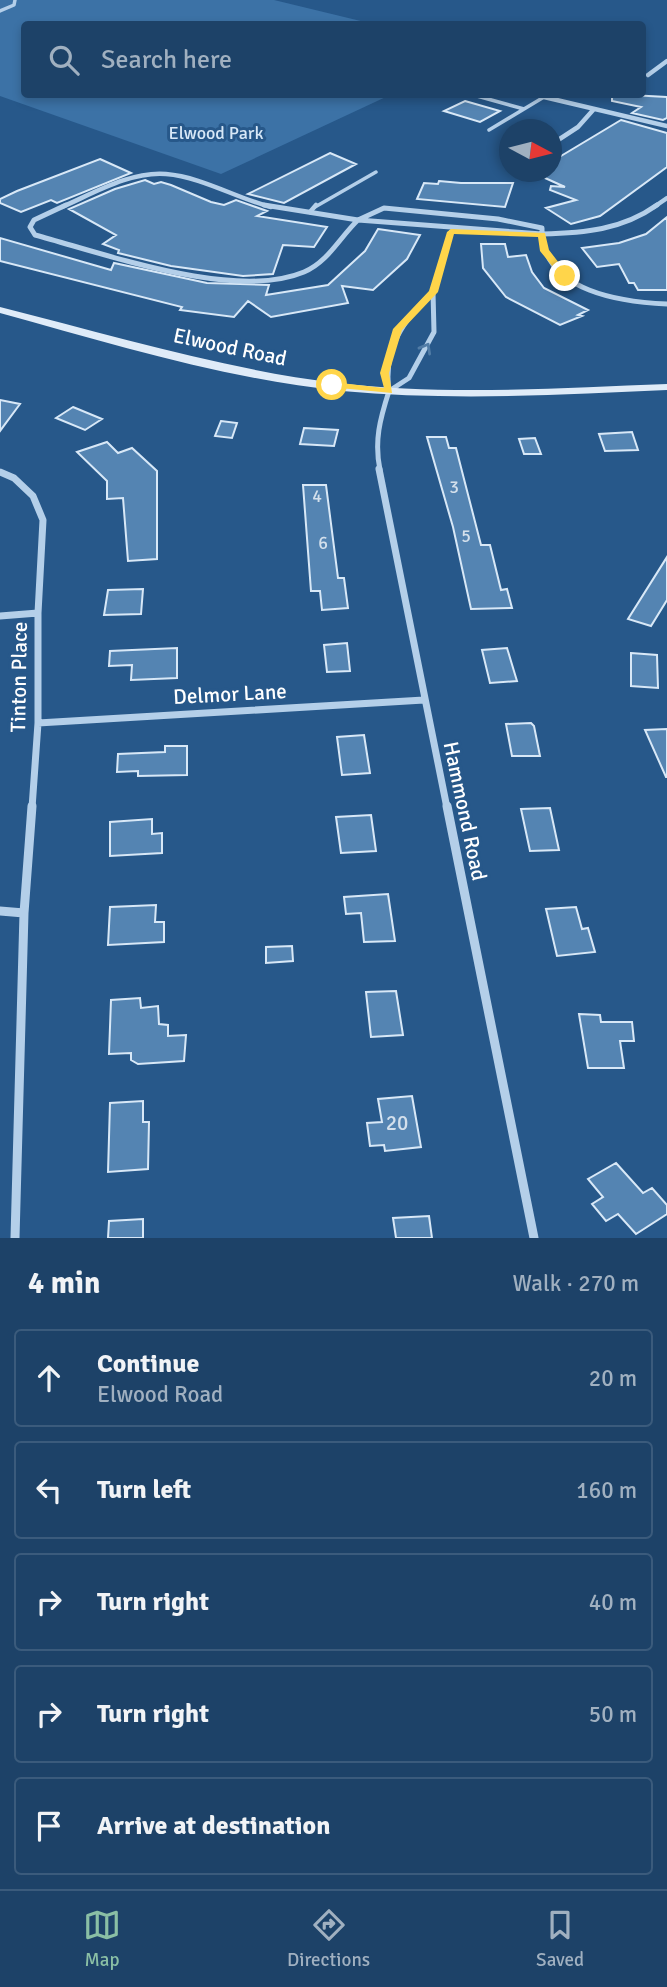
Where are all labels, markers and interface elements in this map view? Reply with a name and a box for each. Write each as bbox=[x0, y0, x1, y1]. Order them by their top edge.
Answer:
search box bbox=[21, 21, 646, 98]
icon: search bbox=[45, 41, 83, 79]
text: Search here bbox=[101, 44, 232, 76]
north arrow bbox=[499, 119, 562, 182]
park label: Elwood Park bbox=[169, 122, 263, 144]
route end bbox=[549, 260, 580, 291]
street label: Elwood Road bbox=[171, 322, 289, 372]
one-way arrow bbox=[418, 342, 431, 355]
route start bbox=[316, 369, 347, 400]
house number: 3 bbox=[449, 476, 459, 498]
house number: 4 bbox=[312, 485, 322, 507]
house number: 5 bbox=[461, 525, 471, 547]
house number: 6 bbox=[318, 532, 328, 554]
street label: Tinton Place bbox=[5, 621, 33, 733]
street label: Delmor Lane bbox=[173, 678, 287, 710]
street label: Hammond Road bbox=[438, 739, 492, 883]
house number: 20 bbox=[386, 1110, 408, 1136]
text: 4 min bbox=[28, 1265, 100, 1302]
text: Walk · 270 m bbox=[513, 1269, 639, 1298]
text: Continue bbox=[97, 1348, 199, 1380]
icon: ahead bbox=[30, 1359, 68, 1397]
text: 20 m bbox=[589, 1364, 637, 1393]
text: Elwood Road bbox=[97, 1380, 223, 1409]
icon: left bbox=[30, 1471, 68, 1509]
text: Turn left bbox=[97, 1474, 191, 1506]
text: 160 m bbox=[576, 1476, 637, 1505]
icon: right bbox=[30, 1583, 68, 1621]
text: Turn right bbox=[97, 1586, 209, 1618]
text: 40 m bbox=[589, 1588, 637, 1617]
icon: right bbox=[30, 1695, 68, 1733]
text: Turn right bbox=[97, 1698, 209, 1730]
text: 50 m bbox=[589, 1700, 637, 1729]
icon: arrive bbox=[30, 1807, 68, 1845]
text: Arrive at destination bbox=[97, 1810, 330, 1842]
tab: Map bbox=[83, 1906, 121, 1972]
tab: Directions bbox=[287, 1906, 370, 1972]
tab: Saved bbox=[536, 1906, 584, 1972]

